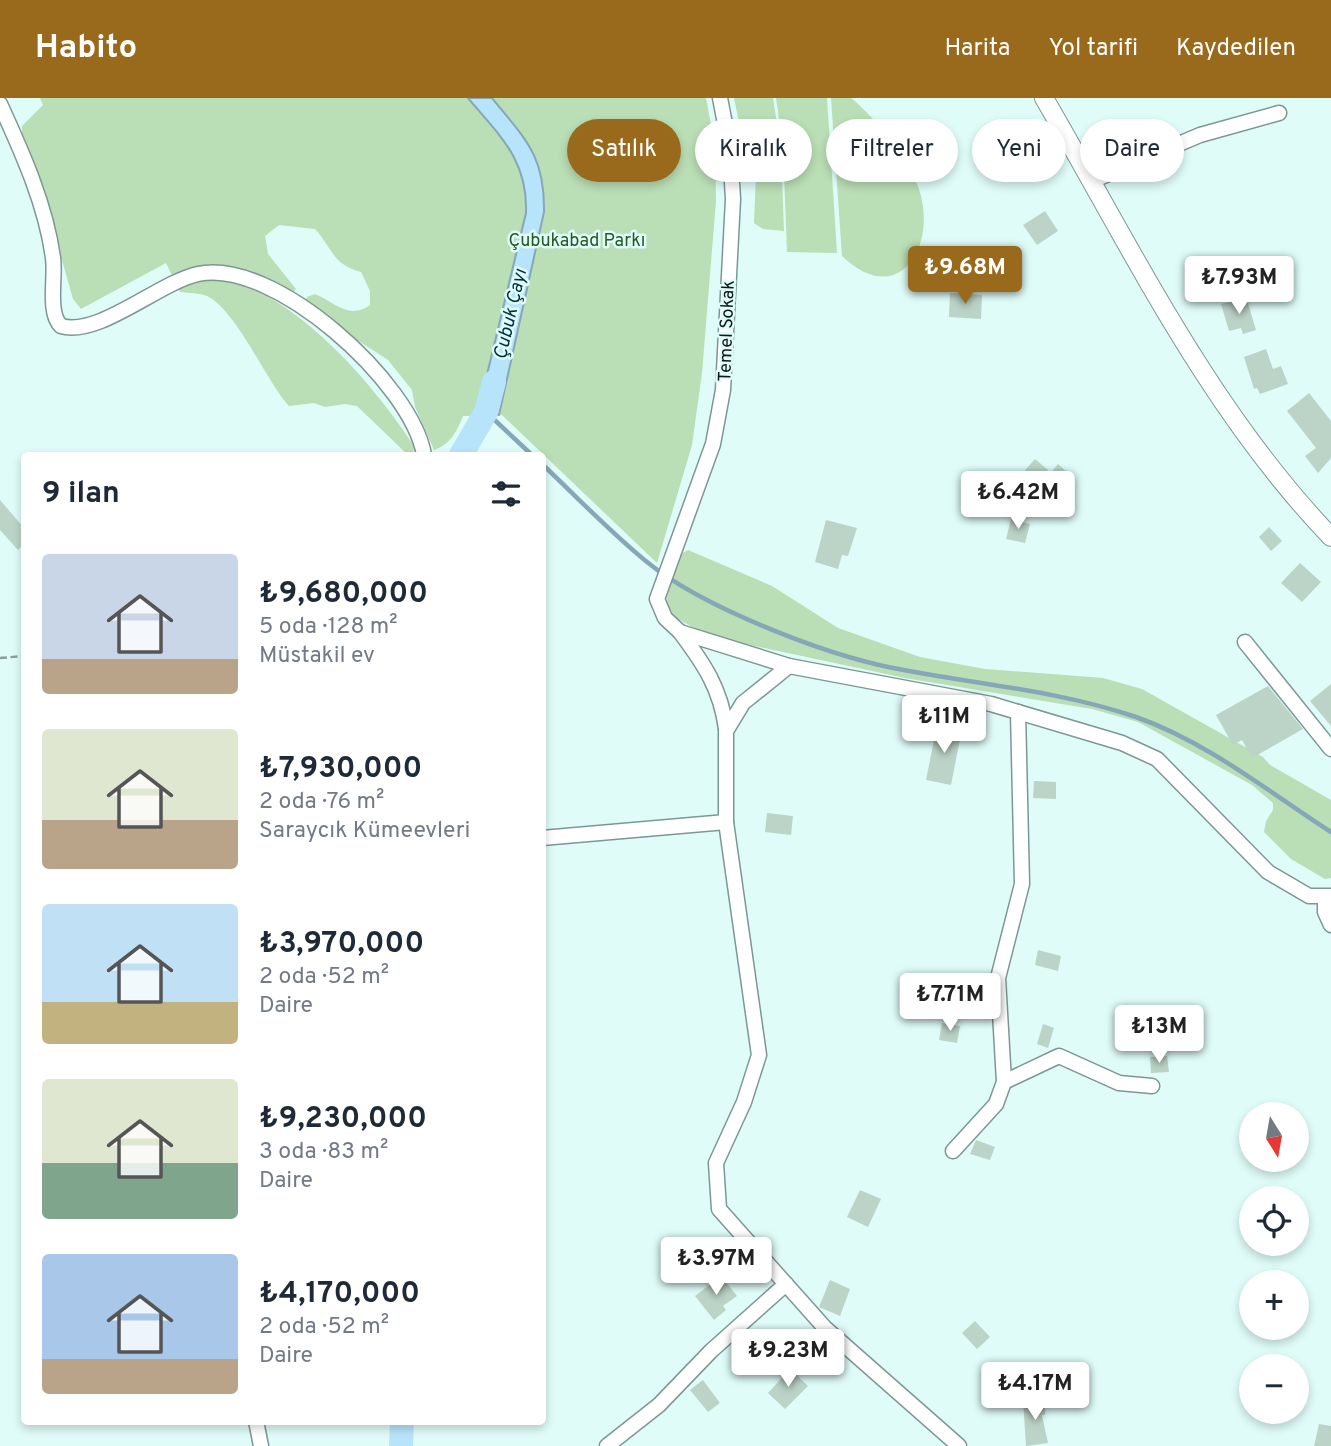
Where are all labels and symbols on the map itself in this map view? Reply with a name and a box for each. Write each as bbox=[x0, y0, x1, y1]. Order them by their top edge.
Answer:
park label: Çubukabad Parkı bbox=[509, 230, 645, 253]
pin: ₺9.68M bbox=[908, 246, 1022, 306]
pin: ₺7.93M bbox=[1182, 256, 1296, 316]
water label: Çubuk Çayı bbox=[489, 267, 533, 362]
street label: Temel Sokak bbox=[714, 280, 741, 382]
pin: ₺6.42M bbox=[961, 472, 1075, 531]
pin: ₺11M bbox=[903, 696, 985, 755]
pin: ₺7.71M bbox=[893, 974, 1007, 1033]
pin: ₺13M bbox=[1118, 1006, 1200, 1065]
north arrow bbox=[1239, 1102, 1309, 1172]
pin: ₺3.97M bbox=[659, 1238, 773, 1297]
pin: ₺9.23M bbox=[731, 1330, 845, 1389]
pin: ₺4.17M bbox=[978, 1362, 1092, 1422]

